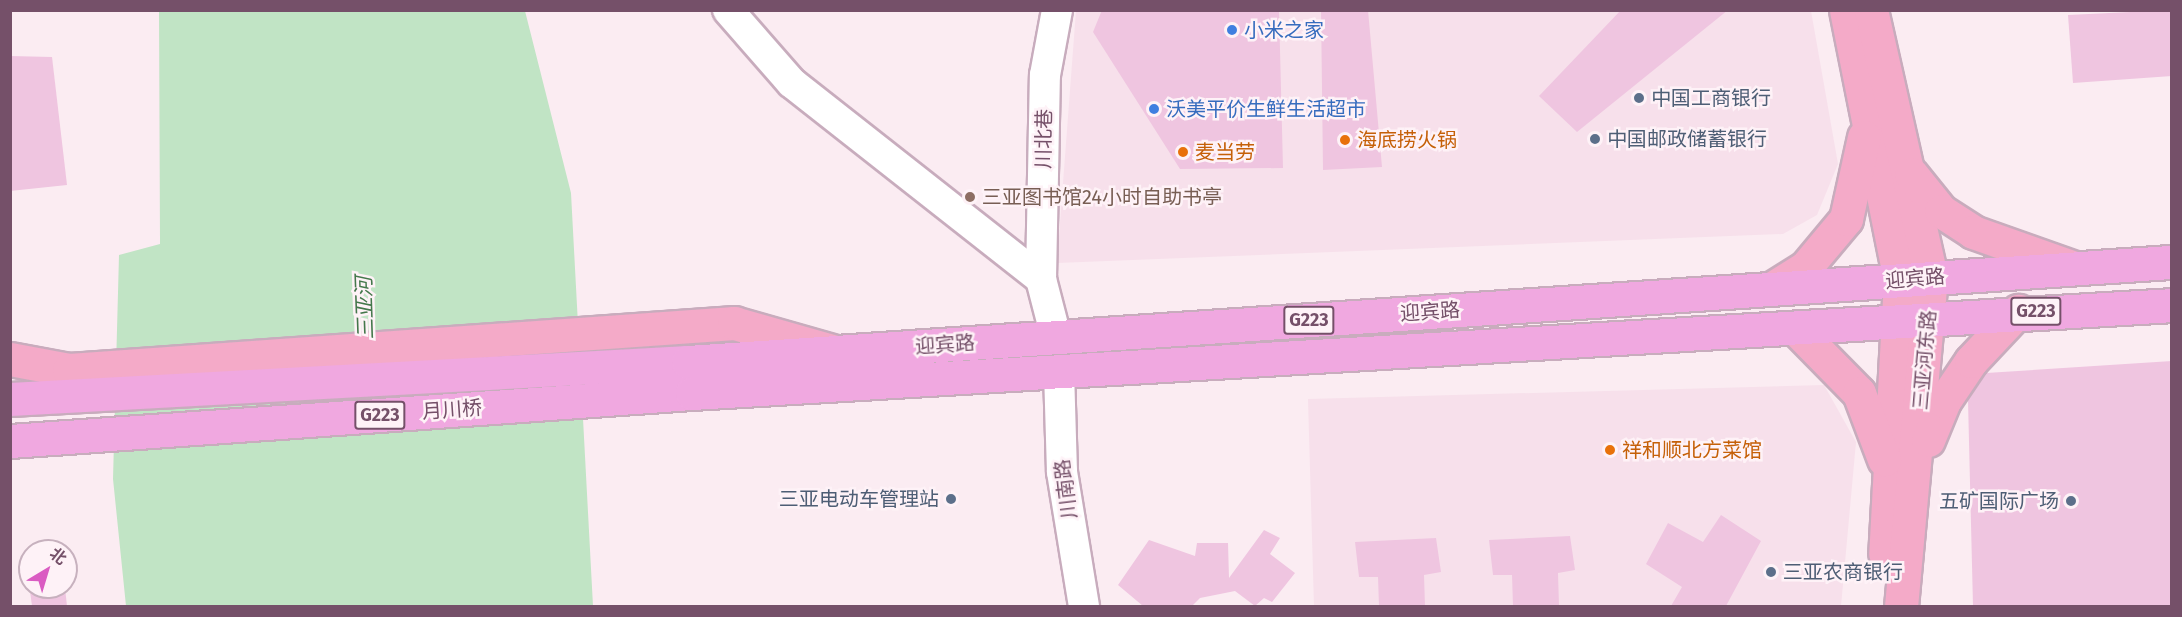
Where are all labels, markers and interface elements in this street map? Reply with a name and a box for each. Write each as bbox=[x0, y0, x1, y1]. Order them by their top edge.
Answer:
place label: 小米之家 bbox=[1244, 18, 1324, 42]
marker: 小米之家 bbox=[1225, 23, 1239, 37]
place label: 中国工商银行 bbox=[1651, 86, 1771, 110]
marker: 中国工商银行 bbox=[1632, 91, 1646, 105]
place label: 沃美平价生鲜生活超市 bbox=[1166, 97, 1366, 121]
marker: 沃美平价生鲜生活超市 bbox=[1147, 102, 1161, 116]
street label: 川北巷 bbox=[1031, 109, 1057, 169]
place label: 中国邮政储蓄银行 bbox=[1607, 127, 1767, 151]
place label: 海底捞火锅 bbox=[1357, 128, 1457, 152]
marker: 中国邮政储蓄银行 bbox=[1588, 132, 1602, 146]
marker: 海底捞火锅 bbox=[1338, 133, 1352, 147]
place label: 麦当劳 bbox=[1195, 140, 1255, 164]
marker: 麦当劳 bbox=[1176, 145, 1190, 159]
place label: 三亚图书馆24小时自助书亭 bbox=[982, 185, 1222, 209]
marker: 三亚图书馆24小时自助书亭 bbox=[963, 190, 977, 204]
street label: 迎宾路 bbox=[1884, 264, 1946, 294]
water label: 三亚河 bbox=[351, 276, 379, 340]
road number: G223 bbox=[2009, 296, 2063, 326]
street label: 迎宾路 bbox=[1399, 298, 1461, 326]
road number: G223 bbox=[1282, 305, 1336, 335]
street label: 三亚河东路 bbox=[1909, 309, 1941, 411]
street label: 迎宾路 bbox=[914, 331, 976, 359]
street label: 月川桥 bbox=[421, 396, 483, 424]
road number: G223 bbox=[353, 400, 407, 430]
place label: 祥和顺北方菜馆 bbox=[1622, 438, 1762, 462]
marker: 祥和顺北方菜馆 bbox=[1603, 443, 1617, 457]
street label: 川南路 bbox=[1050, 458, 1082, 520]
place label: 三亚电动车管理站 bbox=[779, 487, 939, 511]
place label: 五矿国际广场 bbox=[1939, 489, 2059, 513]
marker: 三亚电动车管理站 bbox=[944, 492, 958, 506]
marker: 五矿国际广场 bbox=[2064, 494, 2078, 508]
north arrow bbox=[18, 539, 78, 599]
text: 北 bbox=[46, 544, 70, 568]
place label: 三亚农商银行 bbox=[1783, 560, 1903, 584]
marker: 三亚农商银行 bbox=[1764, 565, 1778, 579]

